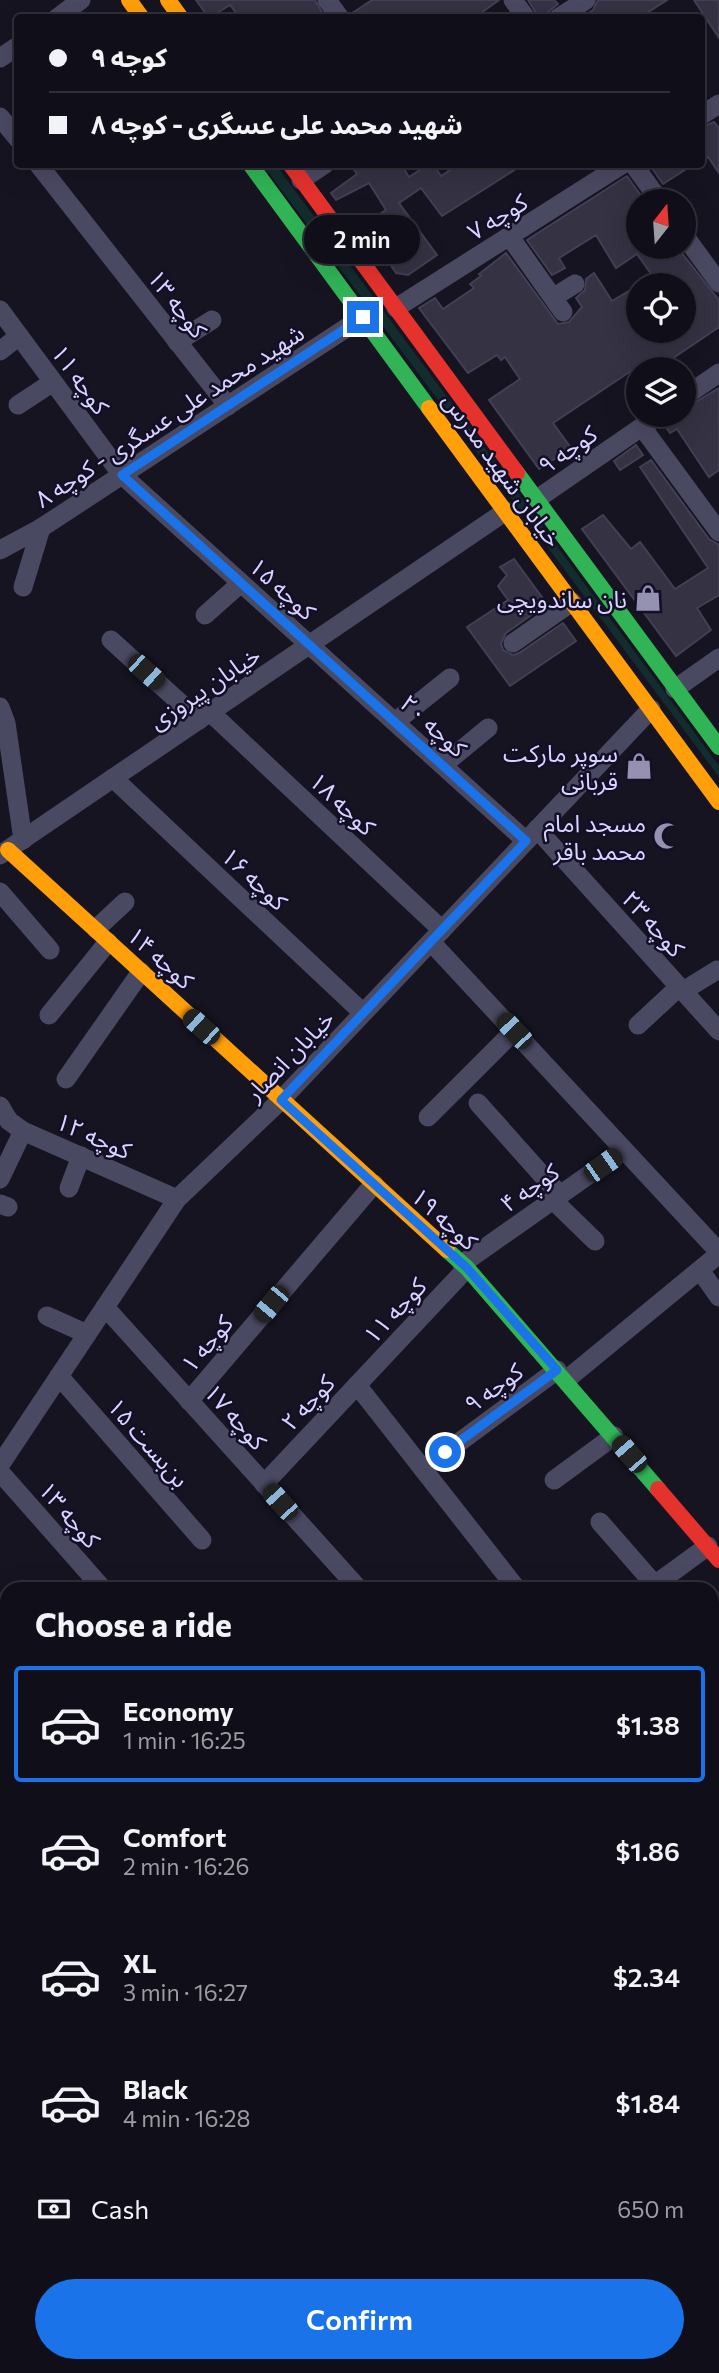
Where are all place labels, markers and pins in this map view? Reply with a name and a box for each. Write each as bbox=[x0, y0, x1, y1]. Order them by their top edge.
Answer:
shop icon: نان ساندویچی bbox=[633, 583, 663, 613]
place label: نان ساندویچی bbox=[497, 584, 627, 615]
place label: سوپر مارکت قربانی bbox=[503, 738, 618, 796]
shop icon: سوپر مارکت قربانی bbox=[624, 751, 654, 781]
place label: مسجد امام محمد باقر bbox=[543, 808, 646, 866]
mosque icon: مسجد امام محمد باقر bbox=[652, 821, 682, 851]

